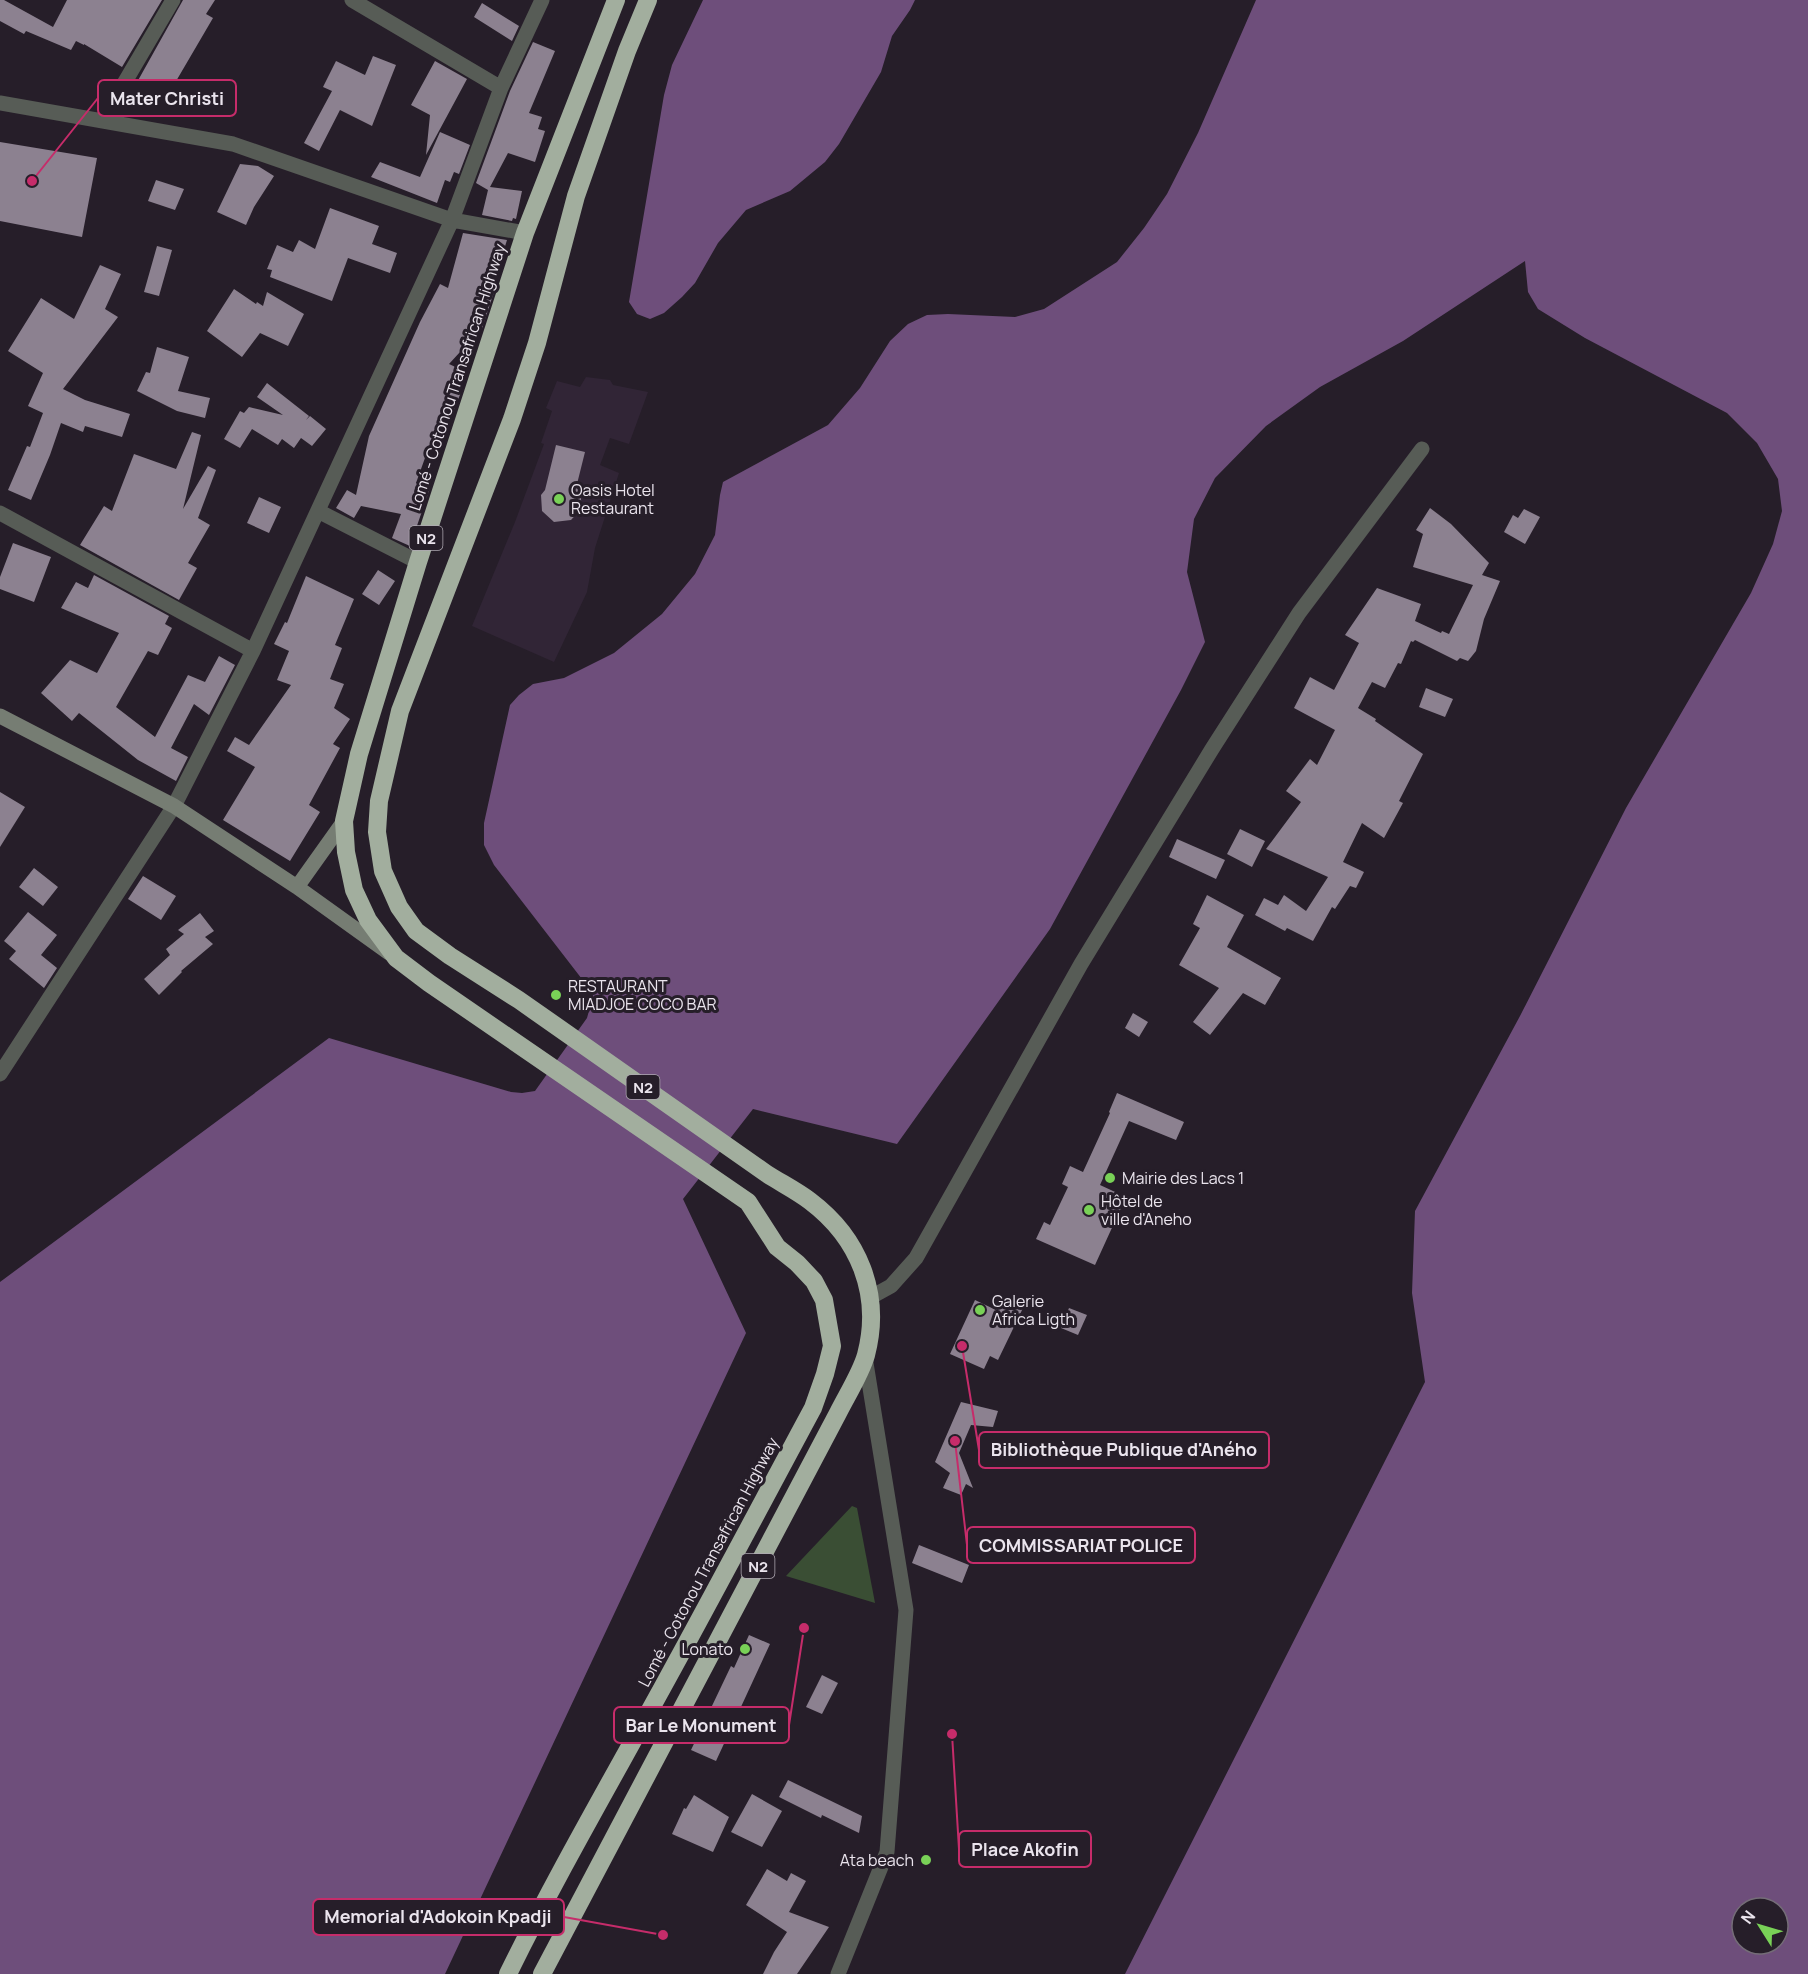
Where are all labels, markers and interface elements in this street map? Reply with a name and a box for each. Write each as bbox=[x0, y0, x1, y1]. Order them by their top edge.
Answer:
callout: Mater Christi bbox=[98, 80, 236, 116]
text: Mater Christi bbox=[110, 86, 224, 110]
street label: Lomé - Cotonou Transafrican Highway bbox=[403, 240, 511, 513]
place label: Oasis Hotel Restaurant bbox=[571, 479, 655, 519]
marker: Oasis Hotel Restaurant bbox=[552, 492, 566, 506]
road number: N2 bbox=[410, 526, 442, 550]
place label: RESTAURANT MIADJOE COCO BAR bbox=[568, 975, 717, 1015]
marker: RESTAURANT MIADJOE COCO BAR bbox=[549, 988, 563, 1002]
road number: N2 bbox=[626, 1075, 660, 1099]
place label: Mairie des Lacs 1 bbox=[1122, 1167, 1244, 1189]
marker: Mairie des Lacs 1 bbox=[1103, 1171, 1117, 1185]
place label: Hôtel de ville d'Aneho bbox=[1101, 1190, 1192, 1230]
marker: Hôtel de ville d'Aneho bbox=[1082, 1203, 1096, 1217]
place label: Galerie Africa Ligth bbox=[992, 1290, 1075, 1330]
marker: Galerie Africa Ligth bbox=[973, 1303, 987, 1317]
callout: Bibliothèque Publique d'Aného bbox=[979, 1432, 1269, 1468]
street label: Lomé - Cotonou Transafrican Highway bbox=[633, 1433, 784, 1691]
text: Bibliothèque Publique d'Aného bbox=[991, 1437, 1257, 1461]
callout: COMMISSARIAT POLICE bbox=[967, 1527, 1195, 1563]
text: COMMISSARIAT POLICE bbox=[979, 1533, 1183, 1557]
road number: N2 bbox=[742, 1554, 774, 1578]
place label: Lonato bbox=[681, 1638, 733, 1660]
marker: Lonato bbox=[738, 1642, 752, 1656]
callout: Bar Le Monument bbox=[614, 1707, 789, 1743]
text: Bar Le Monument bbox=[625, 1713, 777, 1737]
callout: Place Akofin bbox=[959, 1831, 1091, 1867]
text: Place Akofin bbox=[971, 1837, 1079, 1861]
place label: Ata beach bbox=[840, 1849, 914, 1871]
marker: Ata beach bbox=[919, 1853, 933, 1867]
north arrow bbox=[1730, 1896, 1790, 1956]
callout: Memorial d'Adokoin Kpadji bbox=[313, 1899, 564, 1935]
text: Memorial d'Adokoin Kpadji bbox=[324, 1904, 552, 1928]
text: N bbox=[1736, 1906, 1760, 1928]

